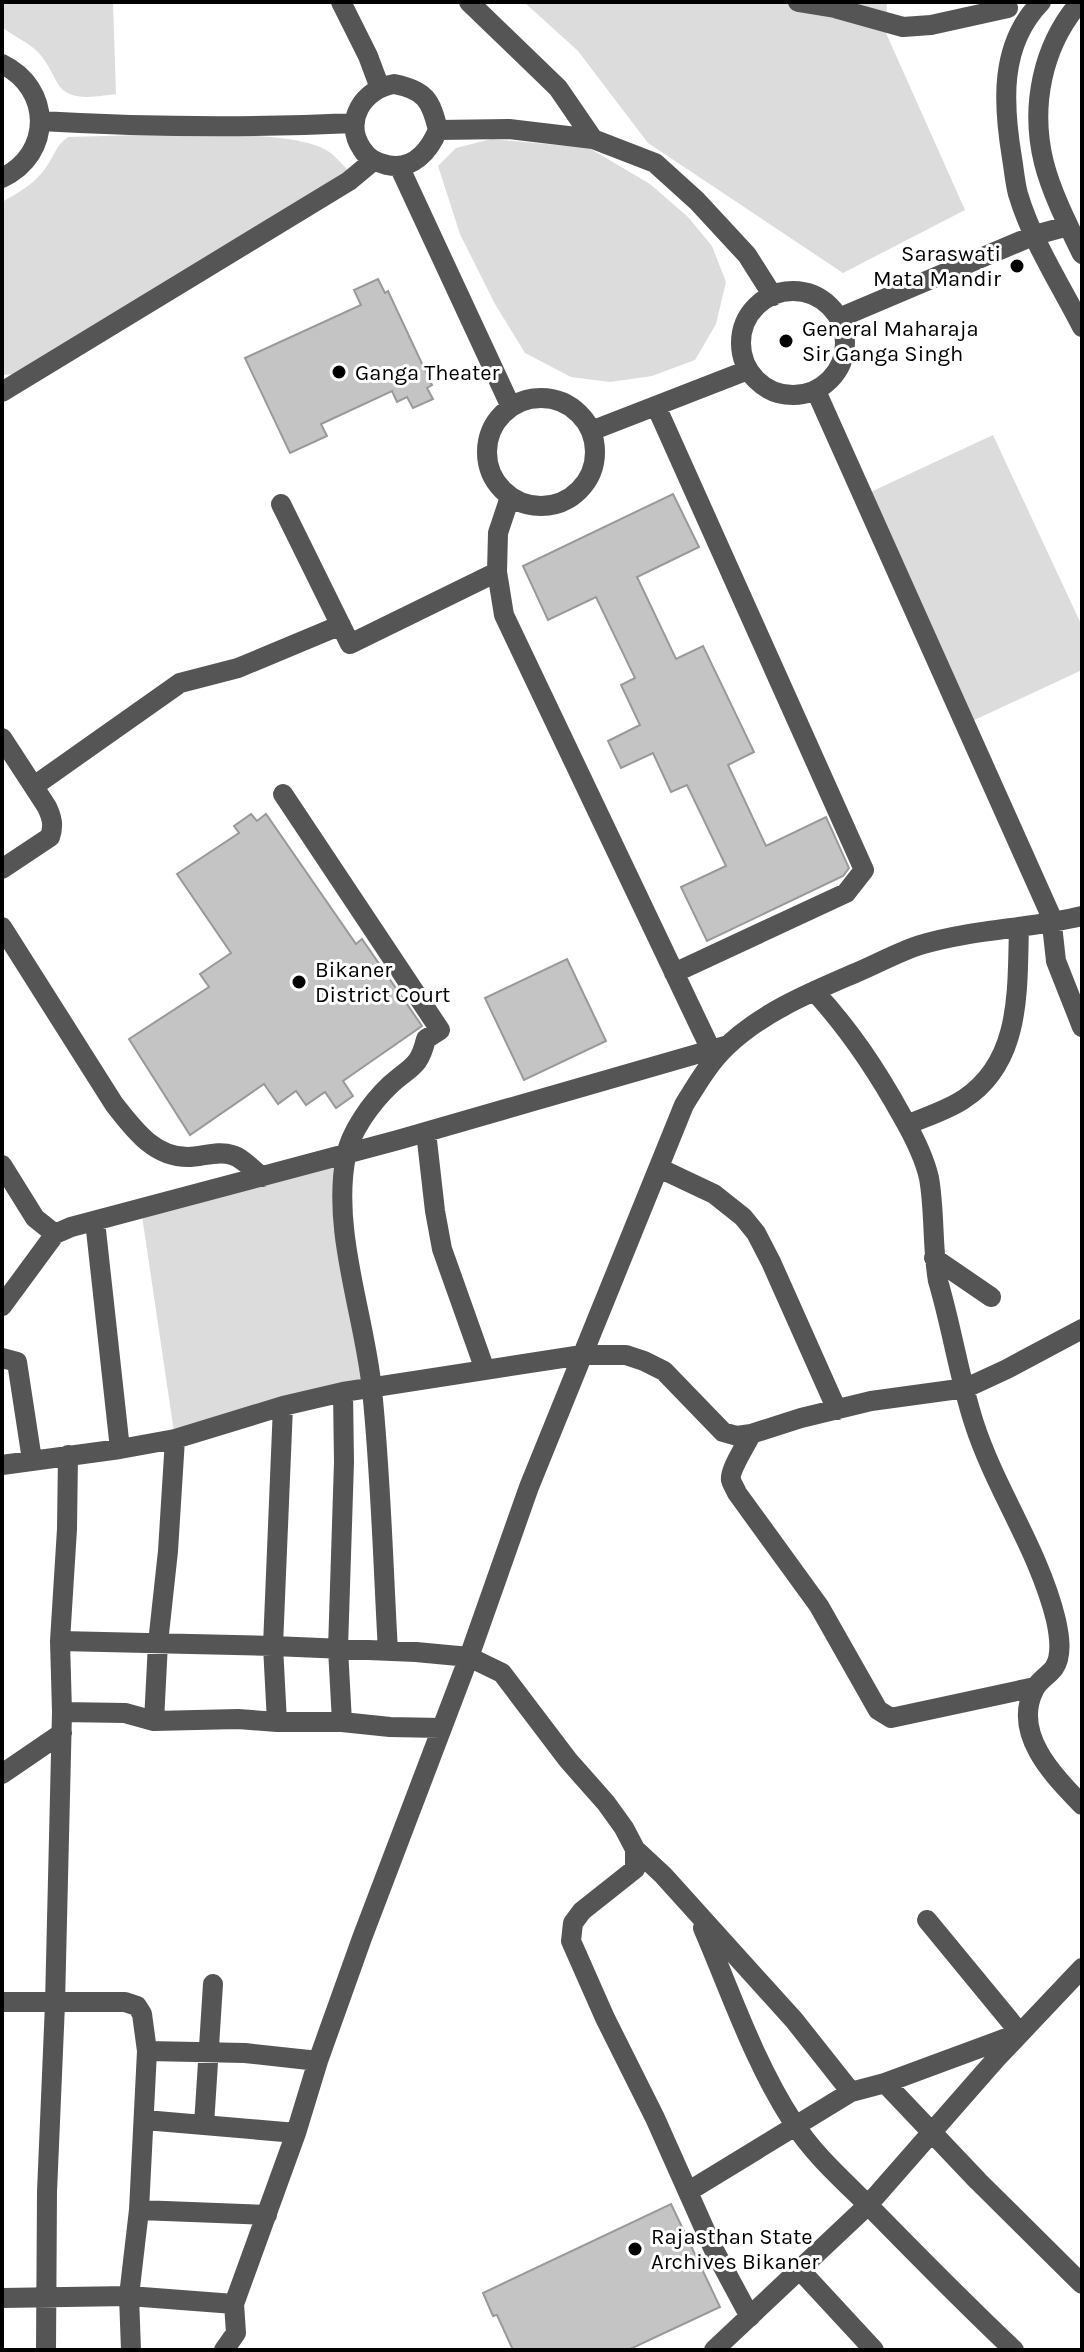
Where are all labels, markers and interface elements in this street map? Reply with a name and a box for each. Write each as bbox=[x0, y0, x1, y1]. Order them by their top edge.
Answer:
place label: Saraswati Mata Mandir bbox=[873, 241, 1001, 292]
marker: Saraswati Mata Mandir bbox=[1008, 257, 1026, 275]
place label: General Maharaja Sir Ganga Singh bbox=[802, 316, 979, 367]
marker: General Maharaja Sir Ganga Singh bbox=[777, 332, 795, 350]
place label: Ganga Theater bbox=[355, 360, 500, 386]
marker: Ganga Theater bbox=[330, 363, 348, 381]
place label: Bikaner District Court bbox=[315, 957, 450, 1008]
marker: Bikaner District Court bbox=[290, 973, 308, 991]
place label: Rajasthan State Archives Bikaner bbox=[651, 2224, 819, 2275]
marker: Rajasthan State Archives Bikaner bbox=[626, 2240, 644, 2258]

